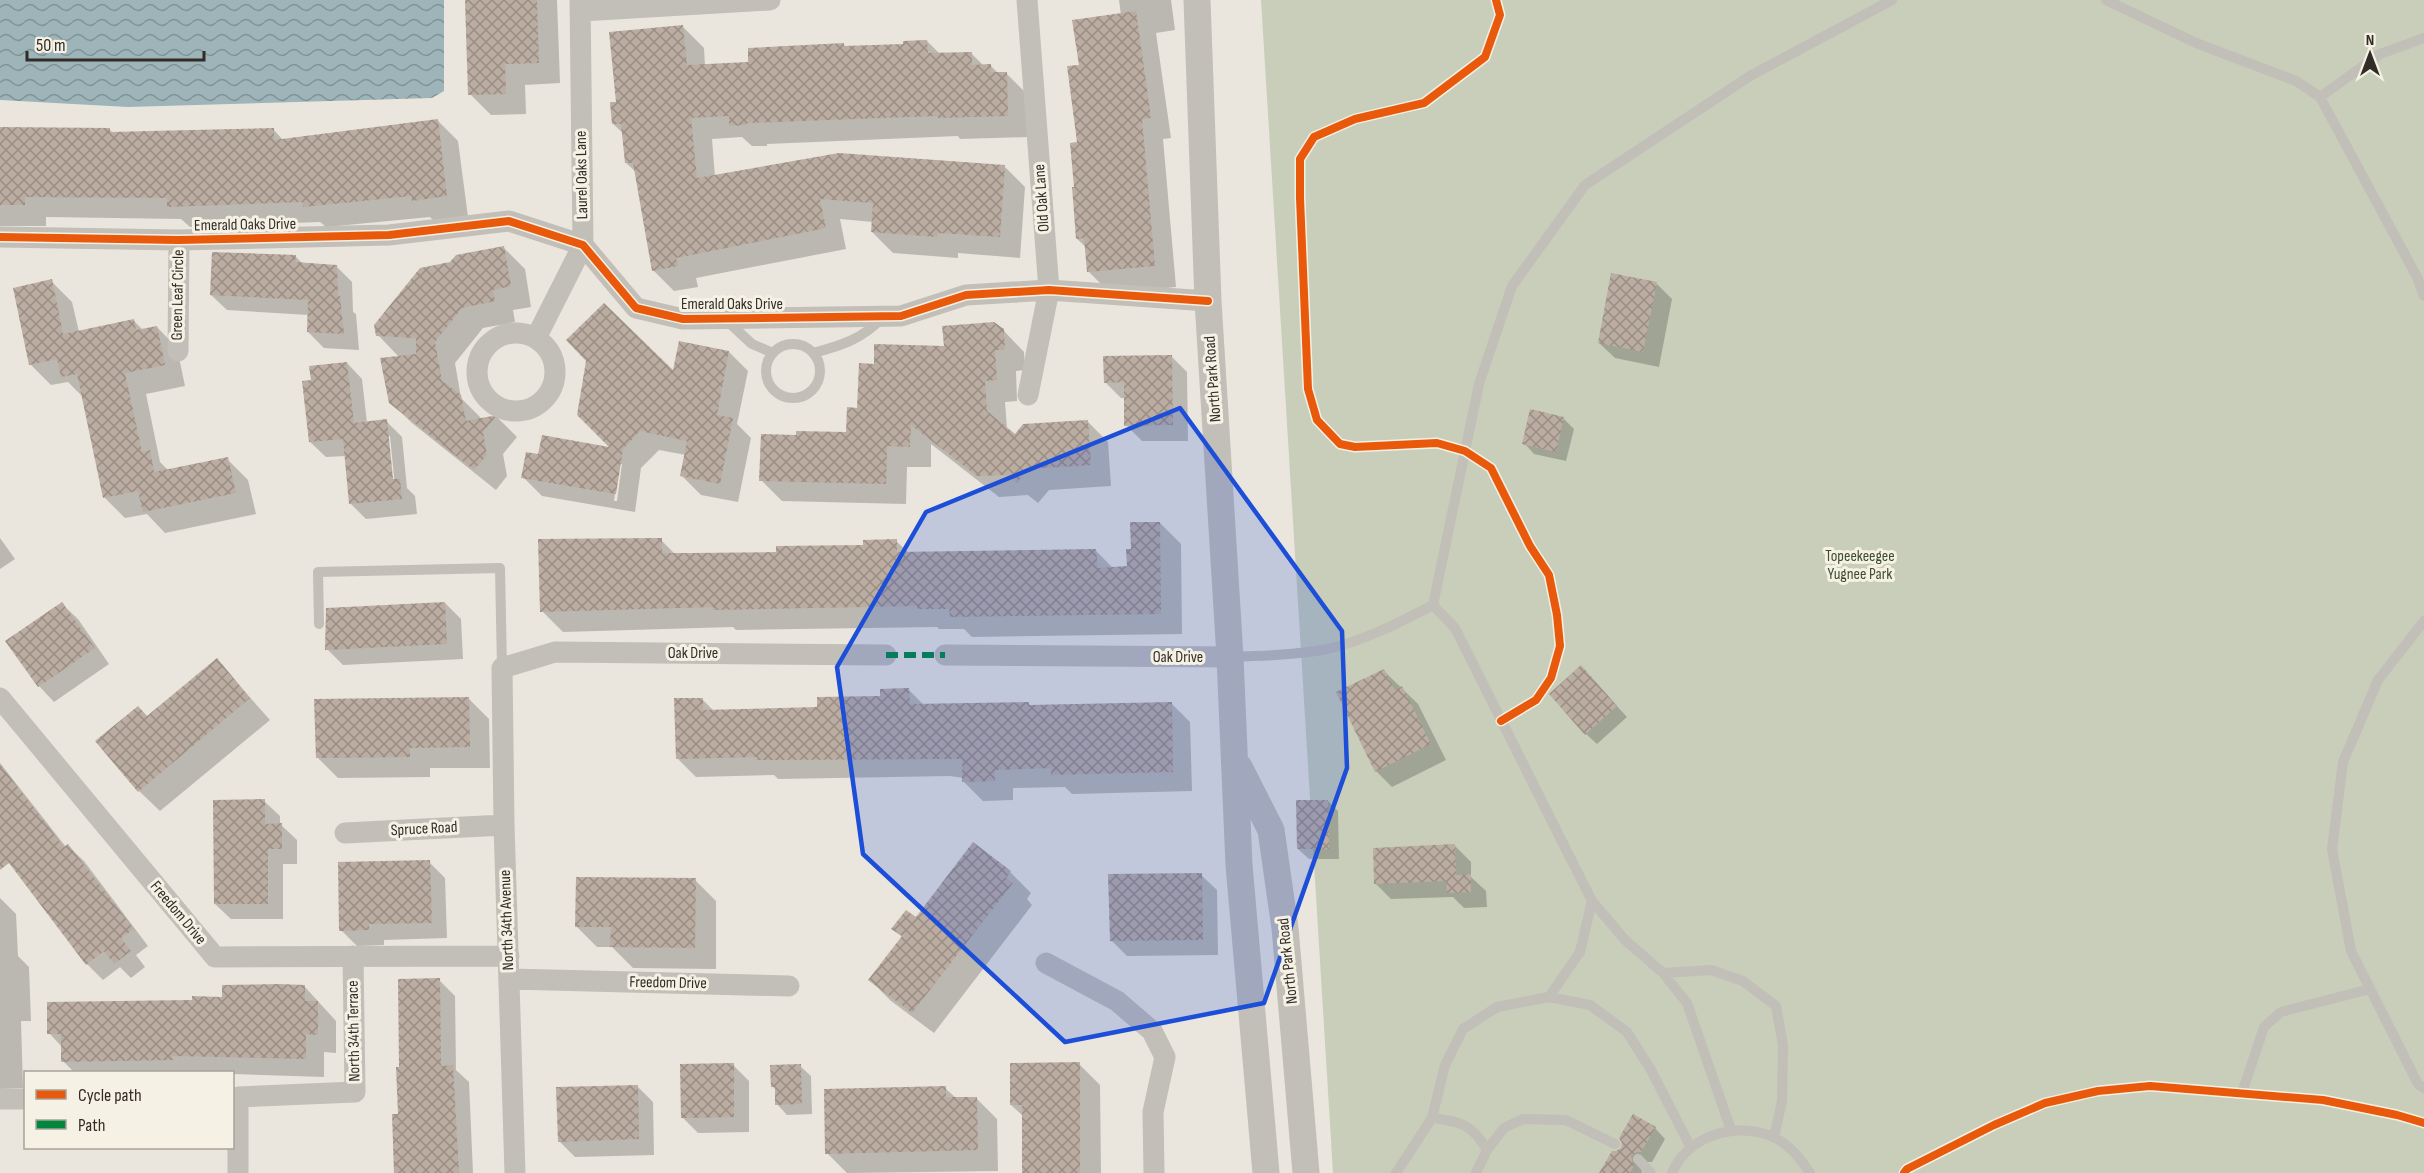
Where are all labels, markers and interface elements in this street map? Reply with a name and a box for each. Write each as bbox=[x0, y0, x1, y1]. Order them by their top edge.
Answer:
scale bar bbox=[27, 24, 204, 62]
north arrow bbox=[2340, 24, 2400, 84]
text: N bbox=[2366, 31, 2374, 50]
text: 50 m bbox=[36, 35, 66, 56]
street label: Laurel Oaks Lane bbox=[572, 131, 592, 219]
street label: Old Oak Lane bbox=[1030, 163, 1054, 233]
street label: Emerald Oaks Drive bbox=[194, 215, 296, 235]
street label: Green Leaf Circle bbox=[168, 249, 188, 341]
street label: Emerald Oaks Drive bbox=[681, 295, 783, 314]
street label: North Park Road bbox=[1201, 335, 1225, 423]
park label: Topeekeegee Yugnee Park bbox=[1825, 547, 1895, 584]
street label: Oak Drive bbox=[668, 644, 718, 663]
street label: Oak Drive bbox=[1153, 648, 1203, 667]
street label: Spruce Road bbox=[390, 818, 458, 840]
street label: North 34th Avenue bbox=[496, 869, 518, 971]
street label: Freedom Drive bbox=[146, 877, 210, 949]
street label: North Park Road bbox=[1274, 917, 1302, 1005]
street label: Freedom Drive bbox=[629, 973, 707, 993]
street label: North 34th Terrace bbox=[344, 980, 364, 1082]
legend bbox=[24, 1071, 234, 1149]
text: Cycle path bbox=[78, 1085, 142, 1106]
text: Path bbox=[78, 1115, 106, 1136]

